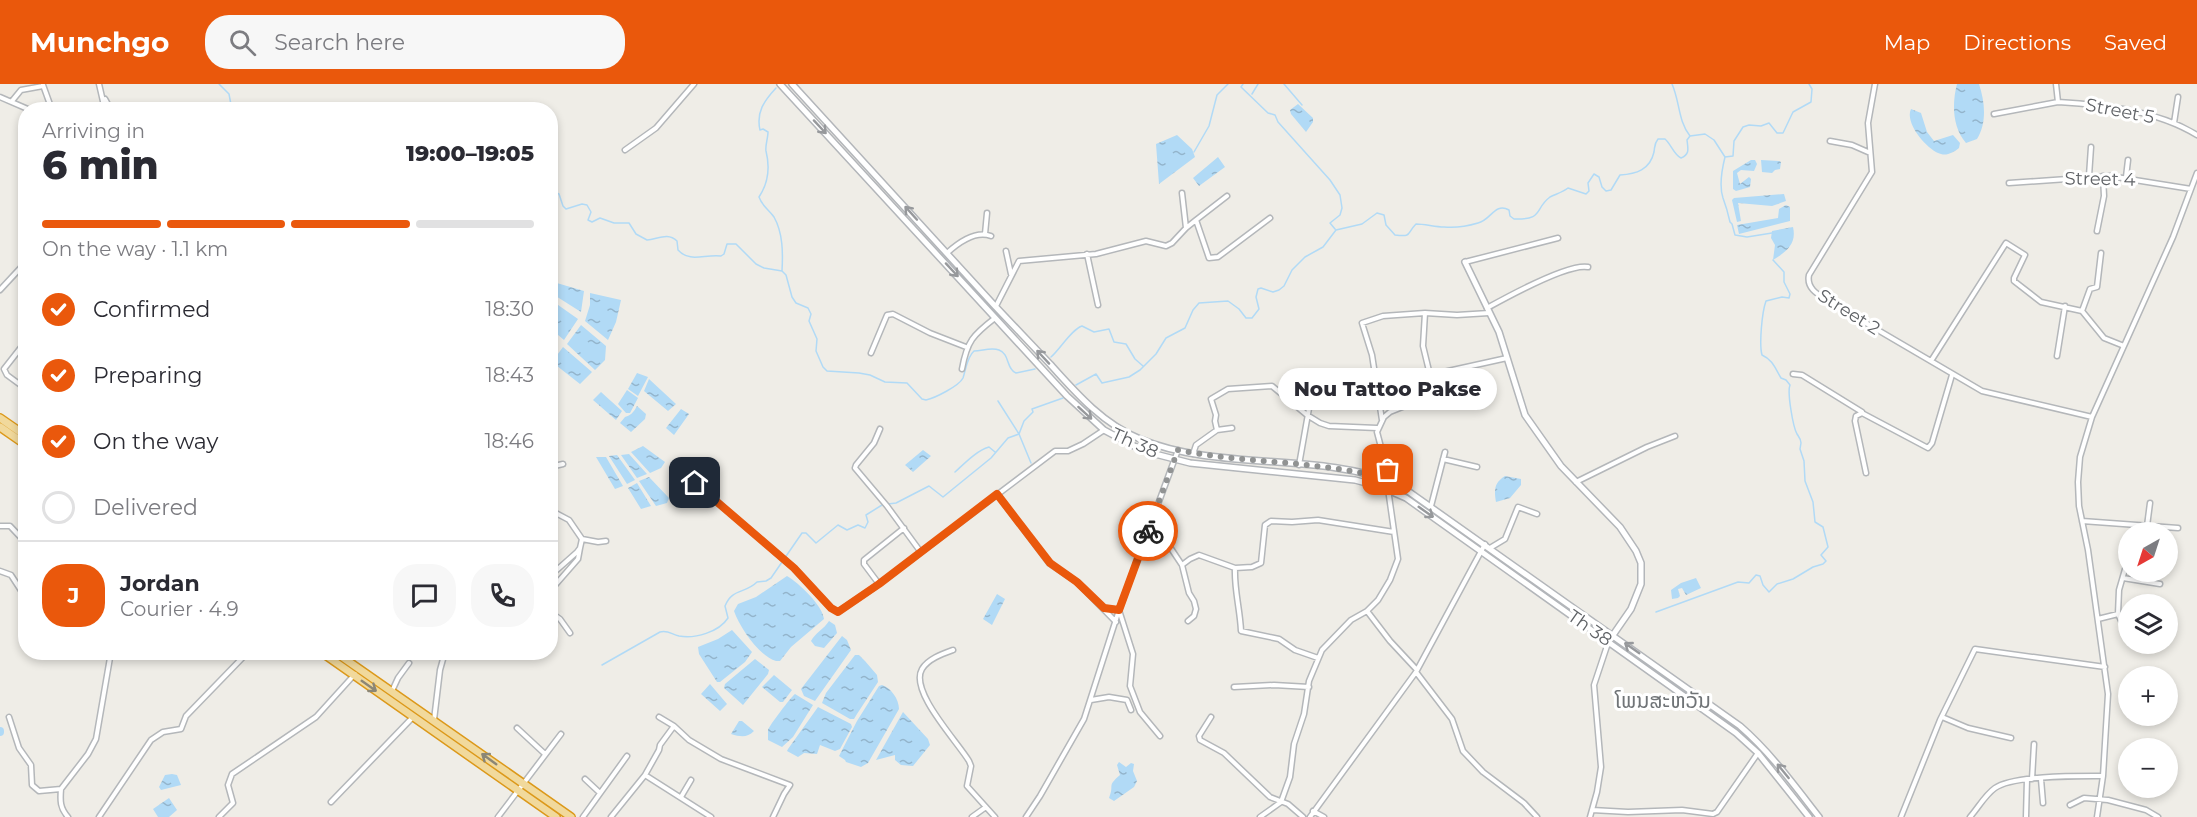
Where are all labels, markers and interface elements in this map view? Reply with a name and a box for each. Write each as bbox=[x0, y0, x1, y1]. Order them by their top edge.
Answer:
search box bbox=[205, 15, 625, 69]
text: Munchgo bbox=[30, 25, 169, 59]
icon: search bbox=[226, 26, 259, 59]
text: Search here bbox=[274, 29, 405, 56]
text: Map bbox=[1884, 30, 1930, 55]
text: Directions bbox=[1963, 30, 2071, 55]
text: Saved bbox=[2104, 30, 2167, 55]
street label: Street 5 bbox=[2084, 94, 2156, 128]
text: Arriving in bbox=[42, 119, 145, 143]
one-way arrow bbox=[813, 119, 827, 134]
text: 19:00–19:05 bbox=[406, 140, 534, 167]
text: 6 min bbox=[42, 141, 159, 189]
street label: Street 4 bbox=[2064, 167, 2136, 191]
one-way arrow bbox=[904, 206, 918, 221]
text: On the way · 1.1 km bbox=[42, 237, 228, 261]
one-way arrow bbox=[945, 263, 959, 278]
street label: Street 2 bbox=[1814, 284, 1884, 340]
icon: check bbox=[42, 293, 75, 326]
text: Confirmed bbox=[93, 296, 210, 323]
text: 18:30 bbox=[485, 297, 534, 321]
one-way arrow bbox=[1035, 349, 1050, 364]
icon: check bbox=[42, 359, 75, 392]
text: Preparing bbox=[93, 362, 202, 389]
text: 18:43 bbox=[486, 363, 534, 387]
callout: Nou Tattoo Pakse bbox=[1278, 368, 1498, 410]
text: Nou Tattoo Pakse bbox=[1294, 377, 1481, 401]
one-way arrow bbox=[1077, 406, 1092, 420]
street label: Th 38 bbox=[1108, 423, 1162, 463]
icon: check bbox=[42, 425, 75, 458]
text: On the way bbox=[93, 428, 218, 455]
text: 18:46 bbox=[484, 429, 534, 453]
pin bbox=[1362, 444, 1413, 495]
icon: bag bbox=[1371, 453, 1404, 486]
pin bbox=[669, 457, 720, 508]
icon: home bbox=[678, 466, 711, 499]
text: Delivered bbox=[93, 494, 198, 521]
courier bbox=[1118, 501, 1178, 561]
one-way arrow bbox=[1418, 506, 1434, 518]
icon: bike bbox=[1132, 515, 1165, 548]
north arrow bbox=[2118, 522, 2178, 582]
map controls bbox=[2118, 522, 2178, 798]
button: chat bbox=[393, 564, 456, 627]
button: phone bbox=[471, 564, 534, 627]
text: Jordan bbox=[120, 570, 200, 597]
text: J bbox=[68, 582, 79, 609]
button: layers bbox=[2118, 594, 2178, 654]
text: Courier · 4.9 bbox=[120, 597, 239, 621]
street label: Th 38 bbox=[1564, 605, 1616, 651]
one-way arrow bbox=[1625, 642, 1641, 654]
button: + bbox=[2118, 666, 2178, 726]
one-way arrow bbox=[361, 680, 377, 692]
district label: ໂພນສະຫວັນ bbox=[1614, 688, 1711, 713]
button: − bbox=[2118, 738, 2178, 798]
one-way arrow bbox=[481, 753, 497, 765]
one-way arrow bbox=[1777, 763, 1790, 779]

